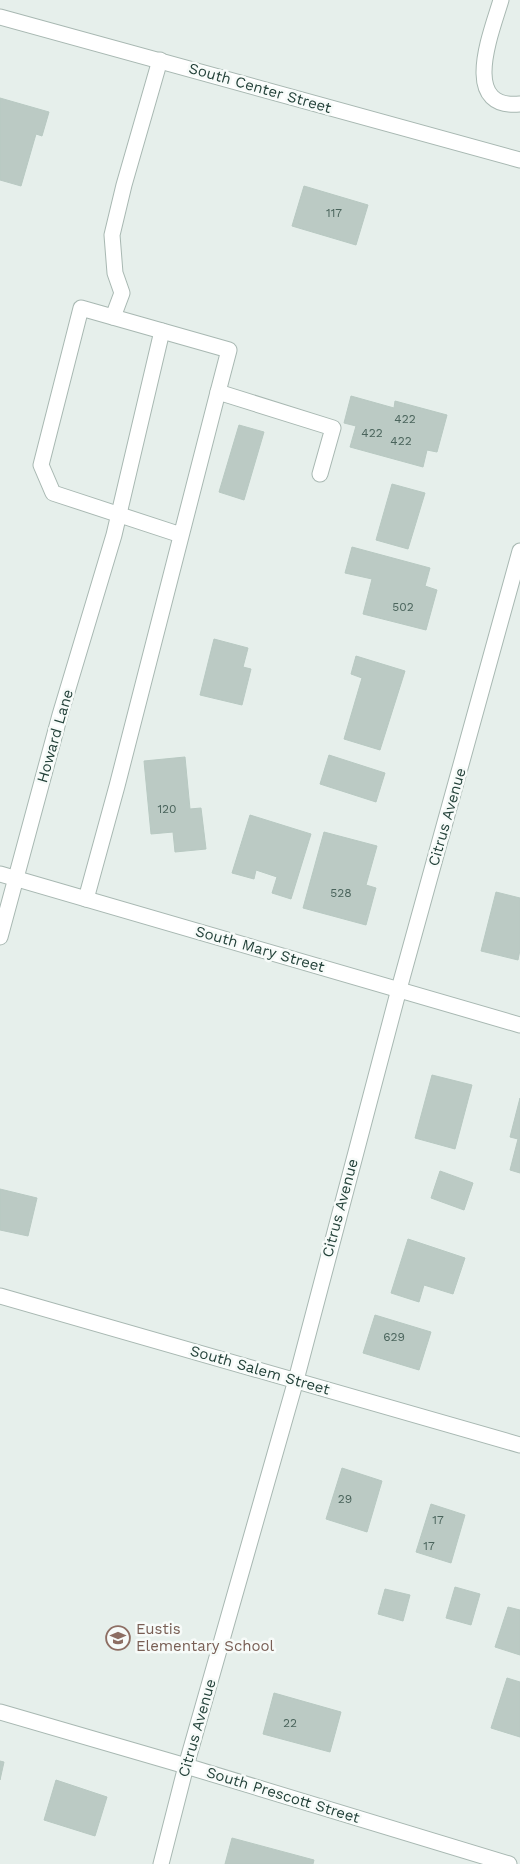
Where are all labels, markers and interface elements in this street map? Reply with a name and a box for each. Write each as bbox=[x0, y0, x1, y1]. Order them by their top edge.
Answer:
street label: South Center Street bbox=[187, 59, 334, 117]
house number: 117 bbox=[326, 206, 342, 220]
house number: 422 bbox=[394, 412, 416, 426]
house number: 422 bbox=[361, 426, 383, 440]
house number: 422 bbox=[390, 434, 412, 448]
house number: 502 bbox=[392, 600, 414, 614]
street label: Howard Lane bbox=[33, 687, 77, 785]
street label: Citrus Avenue bbox=[424, 766, 470, 868]
house number: 120 bbox=[157, 802, 177, 816]
house number: 528 bbox=[330, 886, 352, 900]
street label: South Mary Street bbox=[193, 922, 327, 976]
street label: Citrus Avenue bbox=[318, 1157, 362, 1259]
house number: 629 bbox=[383, 1330, 405, 1344]
street label: South Salem Street bbox=[188, 1341, 333, 1399]
house number: 29 bbox=[338, 1492, 352, 1506]
house number: 17 bbox=[432, 1513, 444, 1527]
house number: 17 bbox=[423, 1539, 435, 1553]
place label: Eustis Elementary School bbox=[136, 1620, 275, 1655]
school or university icon: Eustis Elementary School bbox=[105, 1625, 131, 1651]
street label: Citrus Avenue bbox=[174, 1677, 220, 1779]
house number: 22 bbox=[283, 1716, 297, 1730]
street label: South Prescott Street bbox=[204, 1763, 362, 1827]

